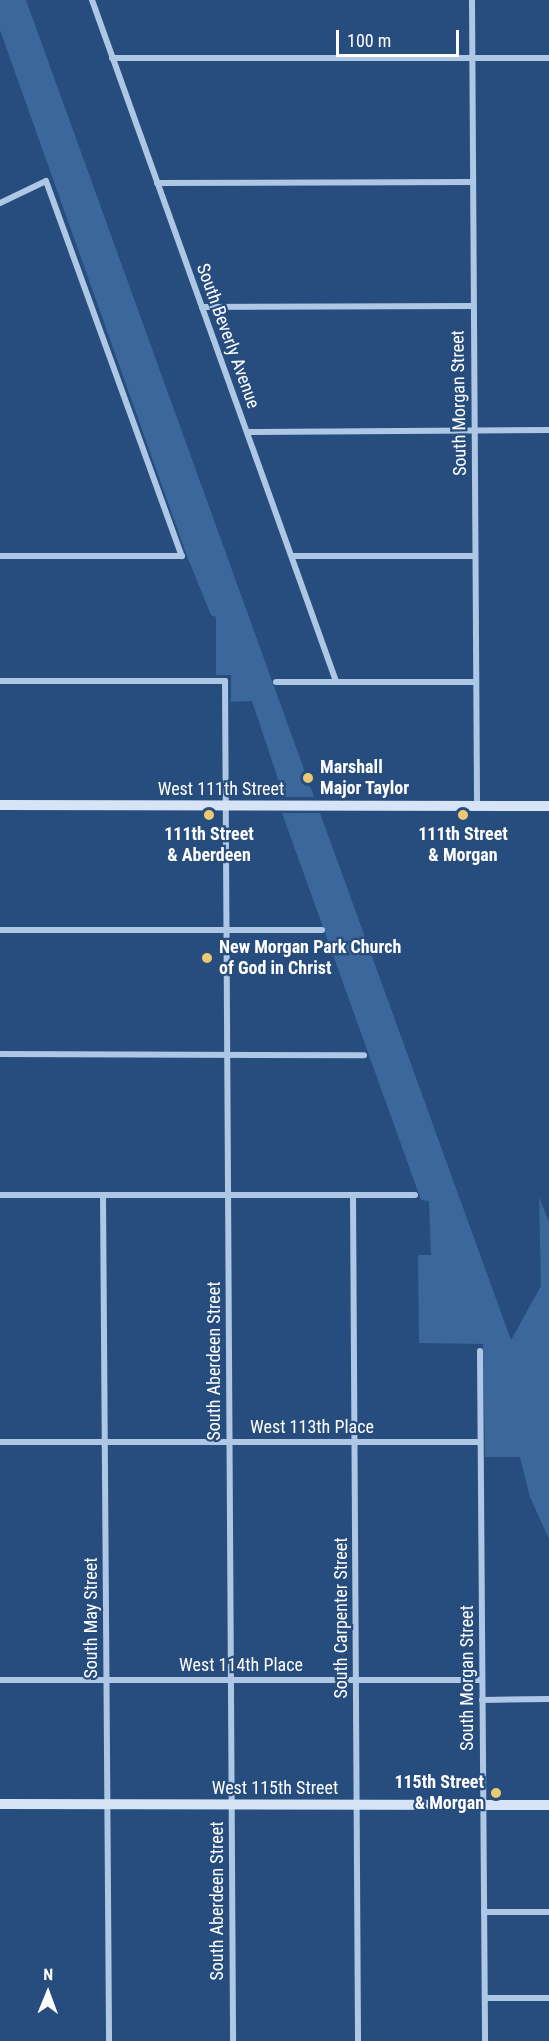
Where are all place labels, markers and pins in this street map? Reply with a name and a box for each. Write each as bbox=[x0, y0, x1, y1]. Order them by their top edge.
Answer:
place label: Marshall Major Taylor bbox=[320, 757, 410, 800]
marker: Marshall Major Taylor bbox=[301, 771, 315, 785]
marker: 111th Street & Aberdeen bbox=[202, 808, 216, 822]
marker: 111th Street & Morgan bbox=[456, 808, 470, 822]
place label: 111th Street & Aberdeen bbox=[164, 824, 254, 866]
place label: 111th Street & Morgan bbox=[418, 824, 508, 866]
place label: New Morgan Park Church of God in Christ bbox=[219, 937, 401, 980]
marker: New Morgan Park Church of God in Christ bbox=[200, 951, 214, 965]
place label: 115th Street & Morgan bbox=[394, 1772, 484, 1814]
marker: 115th Street & Morgan bbox=[489, 1786, 503, 1800]

